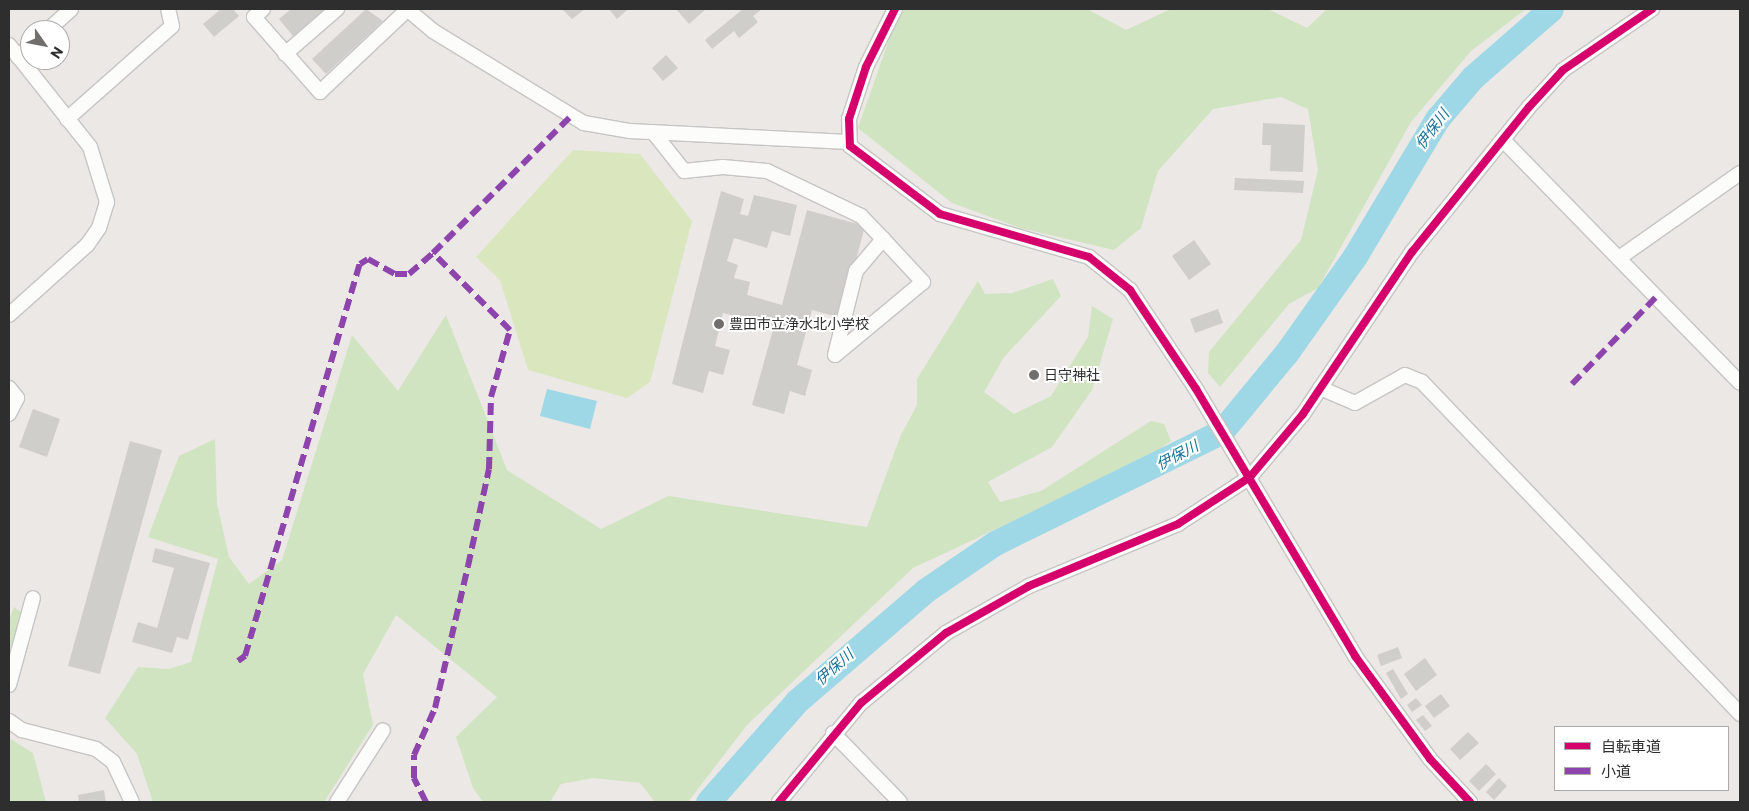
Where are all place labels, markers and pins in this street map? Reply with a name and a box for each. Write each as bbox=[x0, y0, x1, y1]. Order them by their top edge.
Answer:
place label: 豊田市立浄水北小学校 bbox=[729, 316, 869, 332]
marker: 豊田市立浄水北小学校 bbox=[713, 318, 725, 330]
place label: 日守神社 bbox=[1044, 367, 1100, 383]
marker: 日守神社 bbox=[1028, 369, 1040, 381]

